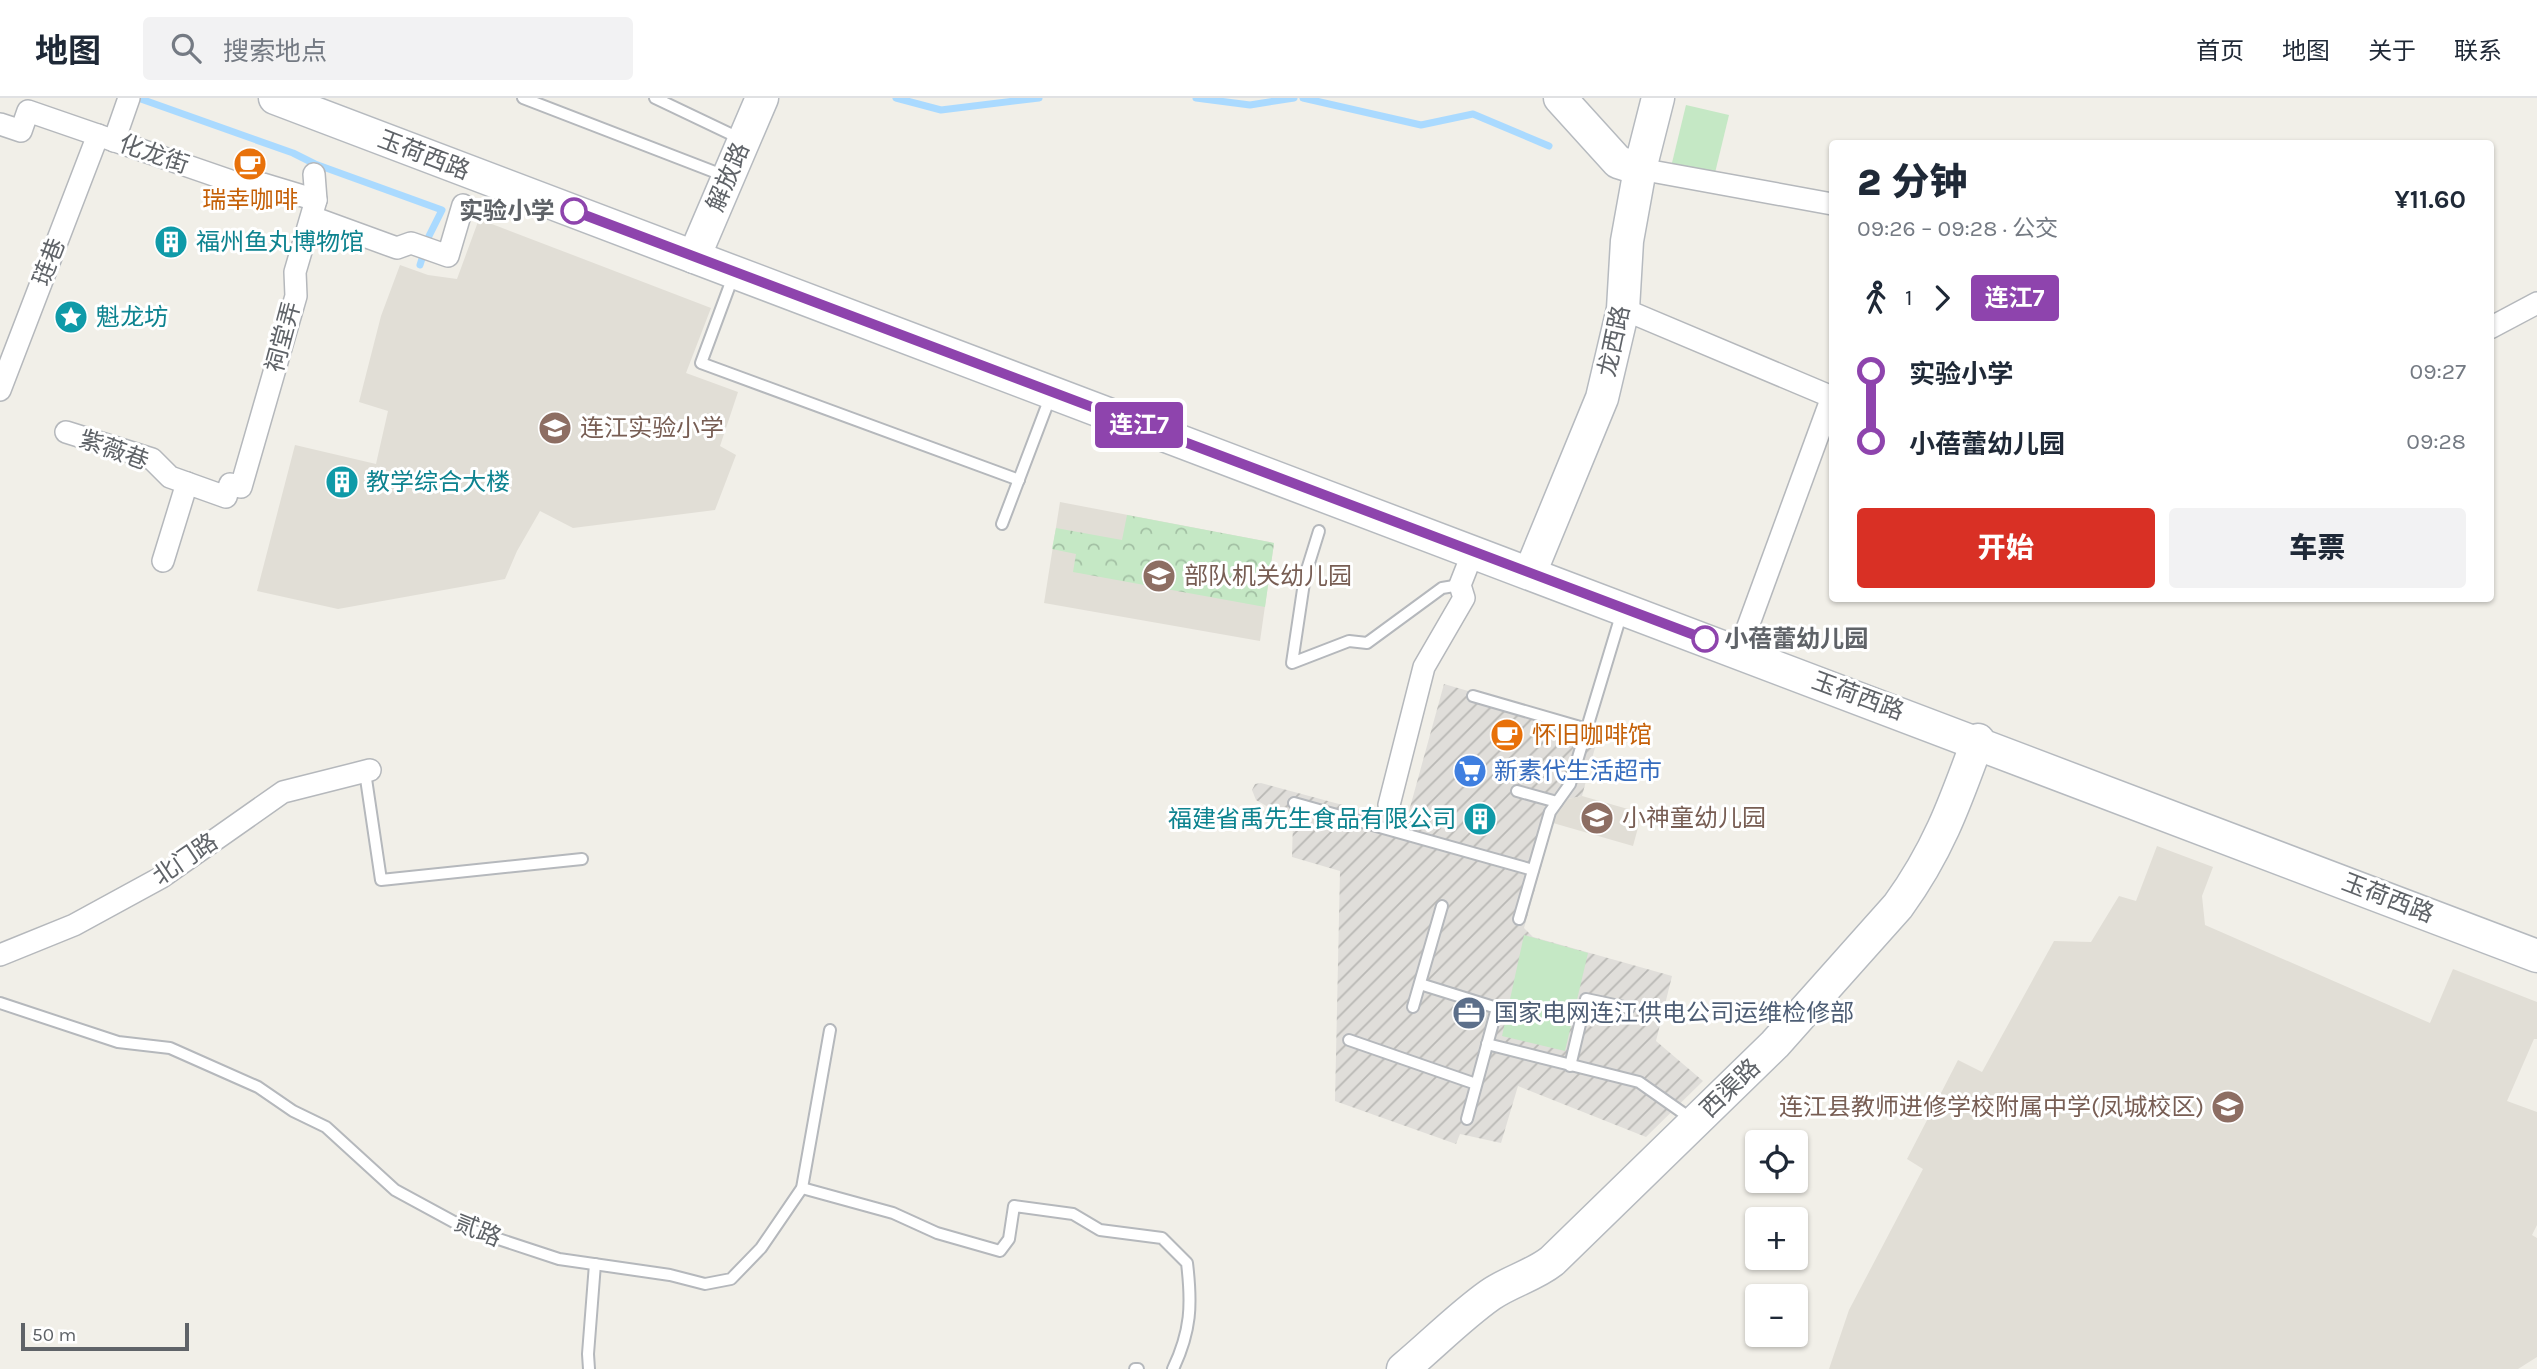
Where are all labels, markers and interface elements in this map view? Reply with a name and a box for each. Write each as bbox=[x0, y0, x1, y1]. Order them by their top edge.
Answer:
search box bbox=[143, 17, 633, 80]
icon: search bbox=[167, 29, 205, 67]
text: 地图 bbox=[35, 32, 101, 70]
text: 搜索地点 bbox=[223, 36, 327, 67]
text: 首页 bbox=[2196, 37, 2244, 65]
text: 地图 bbox=[2282, 37, 2330, 65]
text: 关于 bbox=[2368, 37, 2416, 65]
text: 联系 bbox=[2454, 37, 2502, 65]
street label: 玉荷西路 bbox=[374, 125, 474, 185]
street label: 化龙街 bbox=[115, 129, 193, 179]
street label: 解放路 bbox=[701, 138, 755, 216]
cafe icon: 瑞幸咖啡 bbox=[231, 145, 269, 183]
text: 2 分钟 bbox=[1857, 160, 1967, 205]
text: ¥11.60 bbox=[2394, 184, 2466, 215]
place label: 瑞幸咖啡 bbox=[202, 186, 298, 214]
place label: 实验小学 bbox=[459, 197, 555, 225]
marker: 实验小学 bbox=[561, 198, 587, 224]
text: 09:26 – 09:28 · 公交 bbox=[1857, 215, 2058, 242]
building icon: 福州鱼丸博物馆 bbox=[152, 223, 190, 261]
place label: 福州鱼丸博物馆 bbox=[196, 228, 364, 256]
street label: 琏巷 bbox=[27, 235, 71, 289]
icon: walk bbox=[1857, 279, 1895, 317]
icon: forward bbox=[1923, 279, 1961, 317]
text: 1 bbox=[1905, 284, 1913, 311]
text: 连江7 bbox=[1985, 284, 2045, 312]
place icon: 魁龙坊 bbox=[52, 298, 90, 336]
street label: 祠堂弄 bbox=[260, 299, 306, 375]
place label: 魁龙坊 bbox=[96, 303, 168, 331]
street label: 龙西路 bbox=[1593, 303, 1635, 379]
text: 09:27 bbox=[2410, 358, 2466, 385]
text: 实验小学 bbox=[1909, 359, 2013, 390]
line badge: 连江7 bbox=[1099, 402, 1179, 448]
school or university icon: 连江实验小学 bbox=[536, 409, 574, 447]
text: 连江7 bbox=[1109, 411, 1169, 439]
place label: 连江实验小学 bbox=[580, 414, 724, 442]
street label: 紫薇巷 bbox=[75, 425, 153, 475]
text: 09:28 bbox=[2406, 428, 2466, 455]
text: 小蓓蕾幼儿园 bbox=[1909, 429, 2065, 460]
building icon: 教学综合大楼 bbox=[323, 463, 361, 501]
place label: 教学综合大楼 bbox=[366, 468, 510, 496]
button: 开始 bbox=[1857, 508, 2155, 588]
button: 车票 bbox=[2169, 508, 2466, 588]
school or university icon: 部队机关幼儿园 bbox=[1140, 557, 1178, 595]
place label: 部队机关幼儿园 bbox=[1184, 562, 1352, 590]
place label: 小蓓蕾幼儿园 bbox=[1724, 625, 1868, 653]
marker: 小蓓蕾幼儿园 bbox=[1692, 626, 1718, 652]
street label: 玉荷西路 bbox=[1808, 666, 1908, 726]
cafe icon: 怀旧咖啡馆 bbox=[1488, 716, 1526, 754]
place label: 怀旧咖啡馆 bbox=[1532, 721, 1652, 749]
supermarket icon: 新素代生活超市 bbox=[1451, 752, 1489, 790]
place label: 新素代生活超市 bbox=[1494, 757, 1662, 785]
school or university icon: 小神童幼儿园 bbox=[1578, 799, 1616, 837]
building icon: 福建省禹先生食品有限公司 bbox=[1461, 800, 1499, 838]
place label: 小神童幼儿园 bbox=[1622, 804, 1766, 832]
place label: 福建省禹先生食品有限公司 bbox=[1168, 805, 1456, 833]
street label: 北门路 bbox=[147, 827, 223, 891]
street label: 玉荷西路 bbox=[2338, 868, 2438, 928]
office icon: 国家电网连江供电公司运维检修部 bbox=[1450, 994, 1488, 1032]
place label: 国家电网连江供电公司运维检修部 bbox=[1494, 999, 1854, 1027]
street label: 西渠路 bbox=[1694, 1053, 1766, 1123]
school or university icon: 连江县教师进修学校附属中学(凤城校区) bbox=[2209, 1088, 2247, 1126]
place label: 连江县教师进修学校附属中学(凤城校区) bbox=[1779, 1093, 2204, 1121]
map controls bbox=[1745, 1130, 1808, 1347]
button: locate bbox=[1745, 1130, 1808, 1193]
button: + bbox=[1745, 1207, 1808, 1270]
street label: 贰路 bbox=[451, 1208, 505, 1252]
button: − bbox=[1745, 1284, 1808, 1347]
scale bar bbox=[21, 1320, 189, 1352]
text: 50 m bbox=[32, 1324, 76, 1346]

